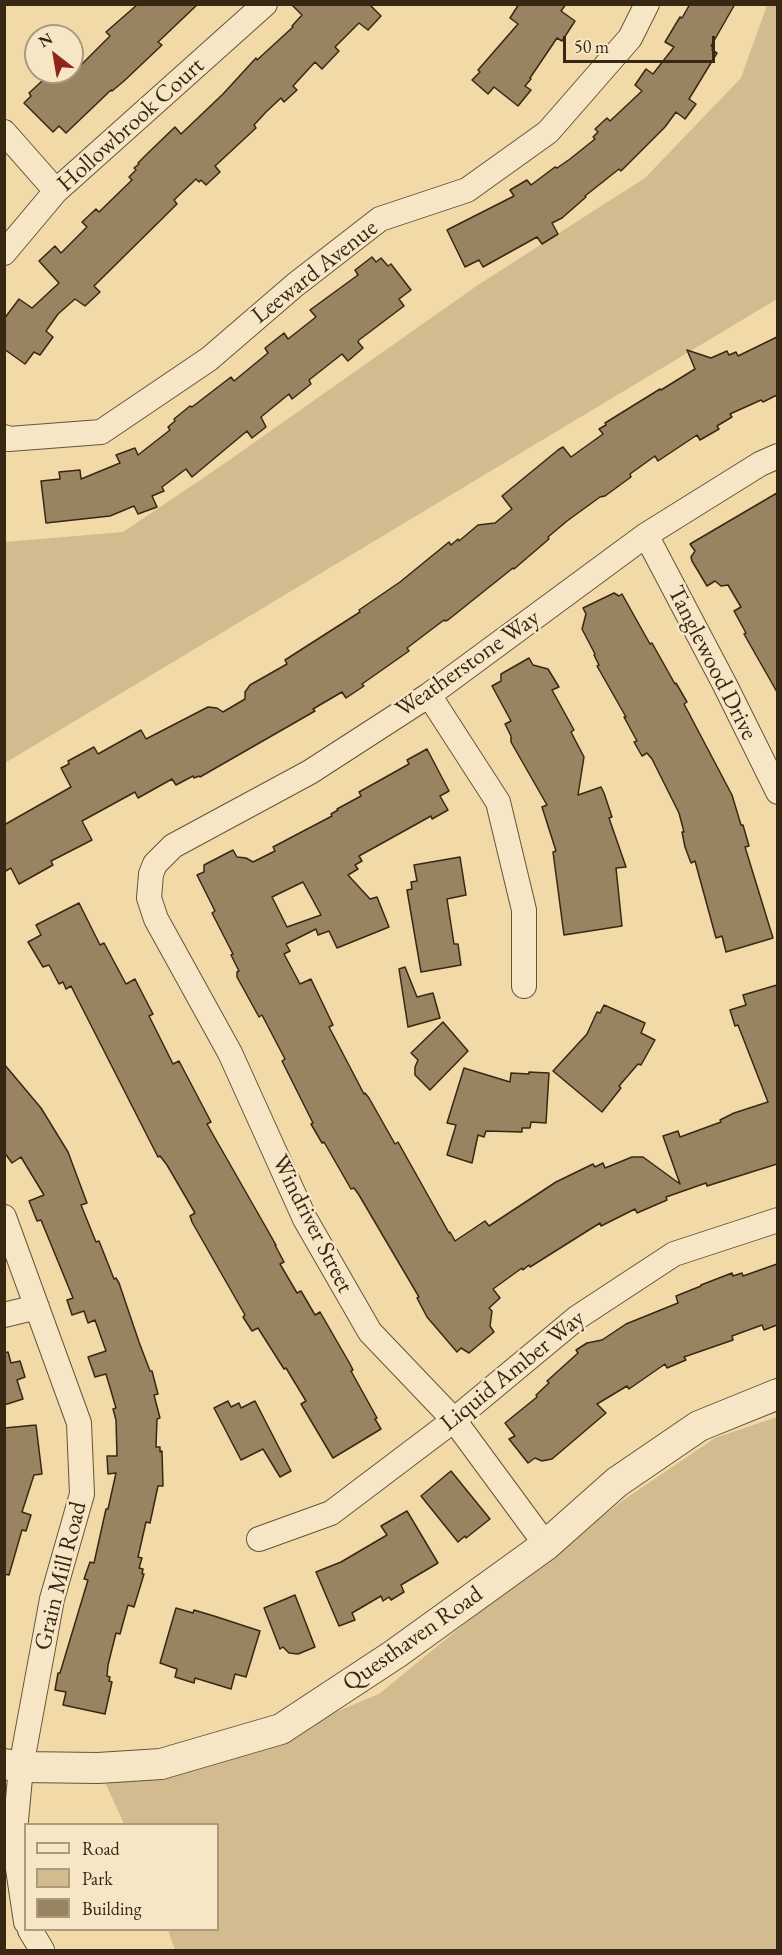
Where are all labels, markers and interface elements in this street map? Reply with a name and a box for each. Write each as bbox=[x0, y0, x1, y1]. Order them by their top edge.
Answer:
north arrow bbox=[24, 24, 84, 84]
scale bar bbox=[566, 24, 718, 62]
text: N bbox=[35, 28, 56, 52]
text: 50 m bbox=[574, 35, 609, 58]
street label: Hollowbrook Court bbox=[52, 52, 210, 198]
street label: Leeward Avenue bbox=[246, 214, 384, 330]
street label: Tanglewood Drive bbox=[661, 581, 763, 745]
street label: Weatherstone Way bbox=[390, 604, 546, 724]
street label: Windriver Street bbox=[265, 1150, 359, 1298]
street label: Liquid Amber Way bbox=[435, 1304, 591, 1438]
street label: Grain Mill Road bbox=[29, 1499, 93, 1653]
street label: Questhaven Road bbox=[338, 1580, 488, 1698]
legend bbox=[24, 1823, 219, 1931]
text: Road bbox=[82, 1837, 120, 1860]
text: Park bbox=[82, 1867, 113, 1890]
text: Building bbox=[82, 1897, 142, 1920]

